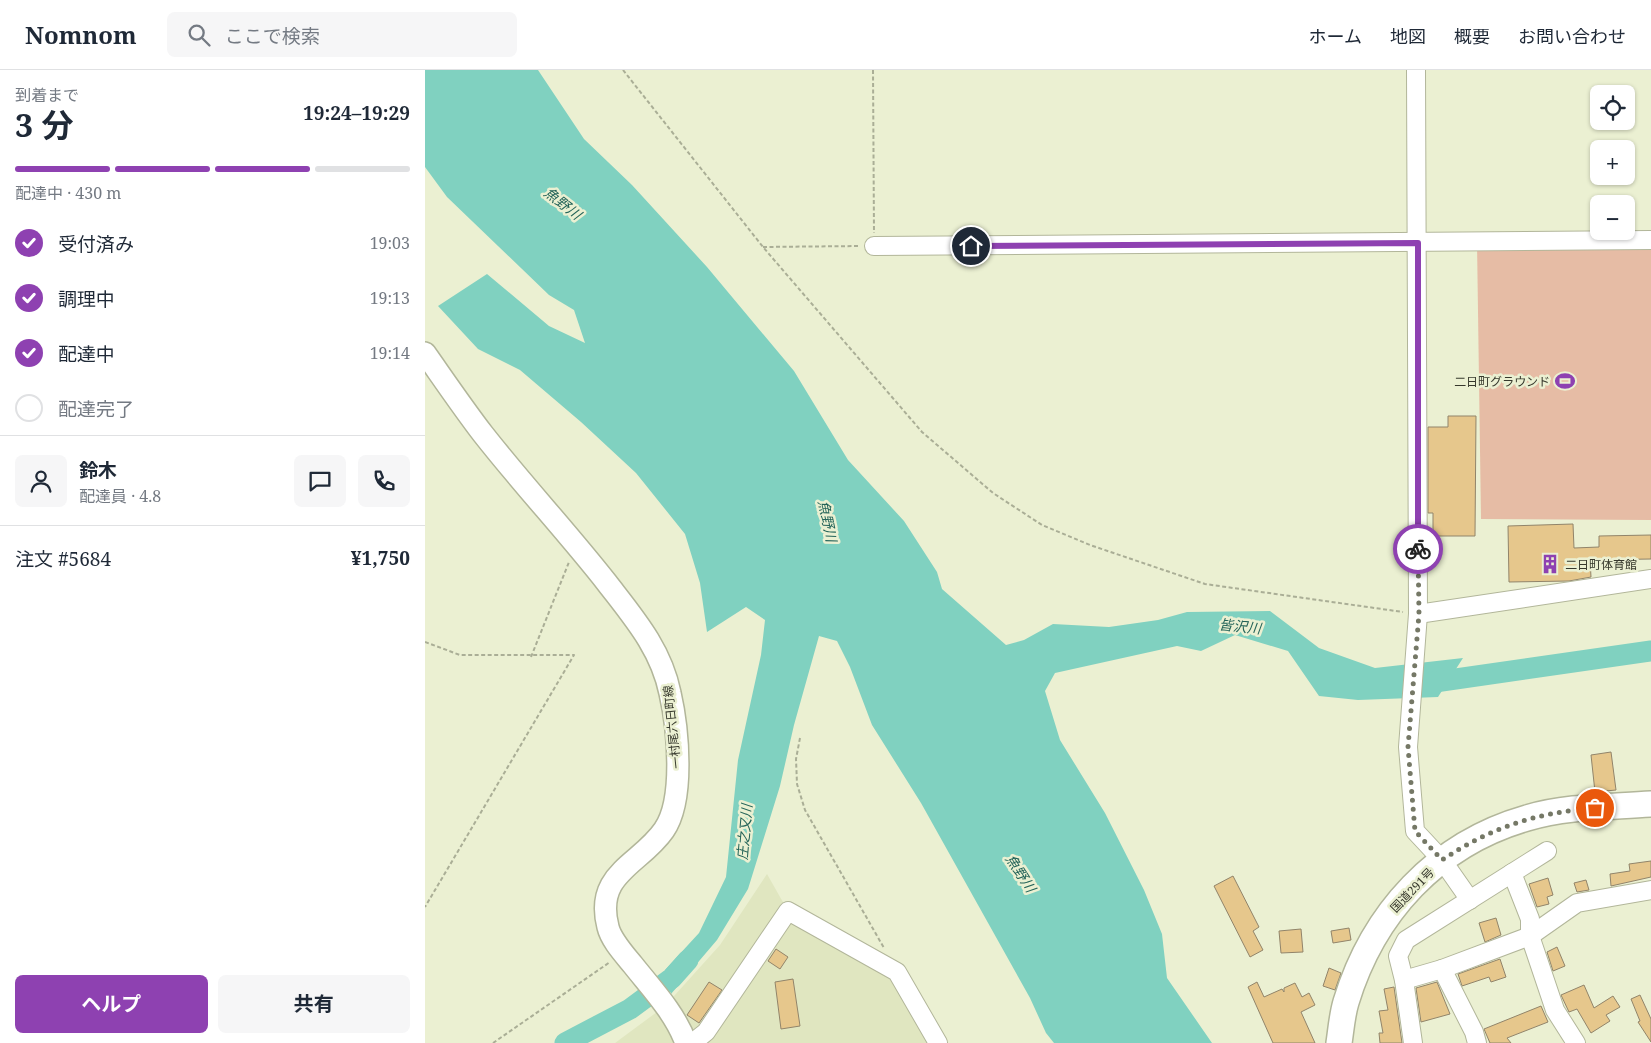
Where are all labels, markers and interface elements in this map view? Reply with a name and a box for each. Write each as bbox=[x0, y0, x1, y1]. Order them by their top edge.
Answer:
search box bbox=[167, 12, 517, 57]
text: Nomnom bbox=[25, 18, 137, 51]
icon: search bbox=[185, 21, 213, 49]
text: ここで検索 bbox=[225, 23, 320, 49]
text: ホーム bbox=[1309, 24, 1362, 48]
text: 地図 bbox=[1390, 24, 1426, 48]
text: 概要 bbox=[1454, 24, 1490, 48]
text: お問い合わせ bbox=[1518, 24, 1626, 48]
text: 到着まで bbox=[15, 84, 79, 106]
map controls bbox=[1590, 85, 1635, 240]
button: locate bbox=[1590, 85, 1635, 130]
text: 19:24–19:29 bbox=[303, 100, 410, 126]
text: 3 分 bbox=[15, 103, 73, 146]
button: + bbox=[1590, 140, 1635, 185]
text: 配達中 · 430 m bbox=[15, 182, 121, 204]
water label: 魚野川 bbox=[541, 183, 587, 225]
button: − bbox=[1590, 195, 1635, 240]
pin bbox=[950, 225, 992, 267]
icon: check bbox=[15, 229, 43, 257]
text: 受付済み bbox=[58, 231, 134, 257]
text: 19:03 bbox=[370, 232, 410, 254]
icon: home bbox=[957, 232, 985, 260]
icon: check bbox=[15, 284, 43, 312]
text: 調理中 bbox=[58, 286, 115, 312]
text: 19:13 bbox=[370, 287, 410, 309]
icon: check bbox=[15, 339, 43, 367]
text: 配達中 bbox=[58, 341, 115, 367]
text: 19:14 bbox=[370, 342, 410, 364]
sports icon: 二日町グラウンド bbox=[1554, 370, 1576, 392]
place label: 二日町グラウンド bbox=[1454, 373, 1550, 390]
text: 配達完了 bbox=[58, 396, 134, 422]
button: person bbox=[15, 455, 67, 507]
button: chat bbox=[294, 455, 346, 507]
button: phone bbox=[358, 455, 410, 507]
text: 鈴木 bbox=[79, 457, 117, 483]
text: 配達員 · 4.8 bbox=[79, 485, 161, 507]
water label: 魚野川 bbox=[814, 498, 842, 545]
courier bbox=[1393, 524, 1443, 574]
icon: bike bbox=[1404, 535, 1432, 563]
text: ¥1,750 bbox=[351, 545, 410, 571]
text: 注文 #5684 bbox=[15, 546, 111, 572]
building icon: 二日町体育館 bbox=[1539, 553, 1561, 575]
place label: 二日町体育館 bbox=[1565, 556, 1637, 573]
water label: 皆沢川 bbox=[1218, 614, 1264, 638]
street label: 一村尾六日町線 bbox=[659, 684, 685, 770]
pin bbox=[1574, 787, 1616, 829]
icon: bag bbox=[1581, 794, 1609, 822]
water label: 庄之又川 bbox=[732, 801, 756, 861]
water label: 魚野川 bbox=[1002, 850, 1041, 897]
street label: 国道291号 bbox=[1386, 864, 1438, 916]
button: ヘルプ bbox=[15, 975, 208, 1033]
button: 共有 bbox=[218, 975, 410, 1033]

